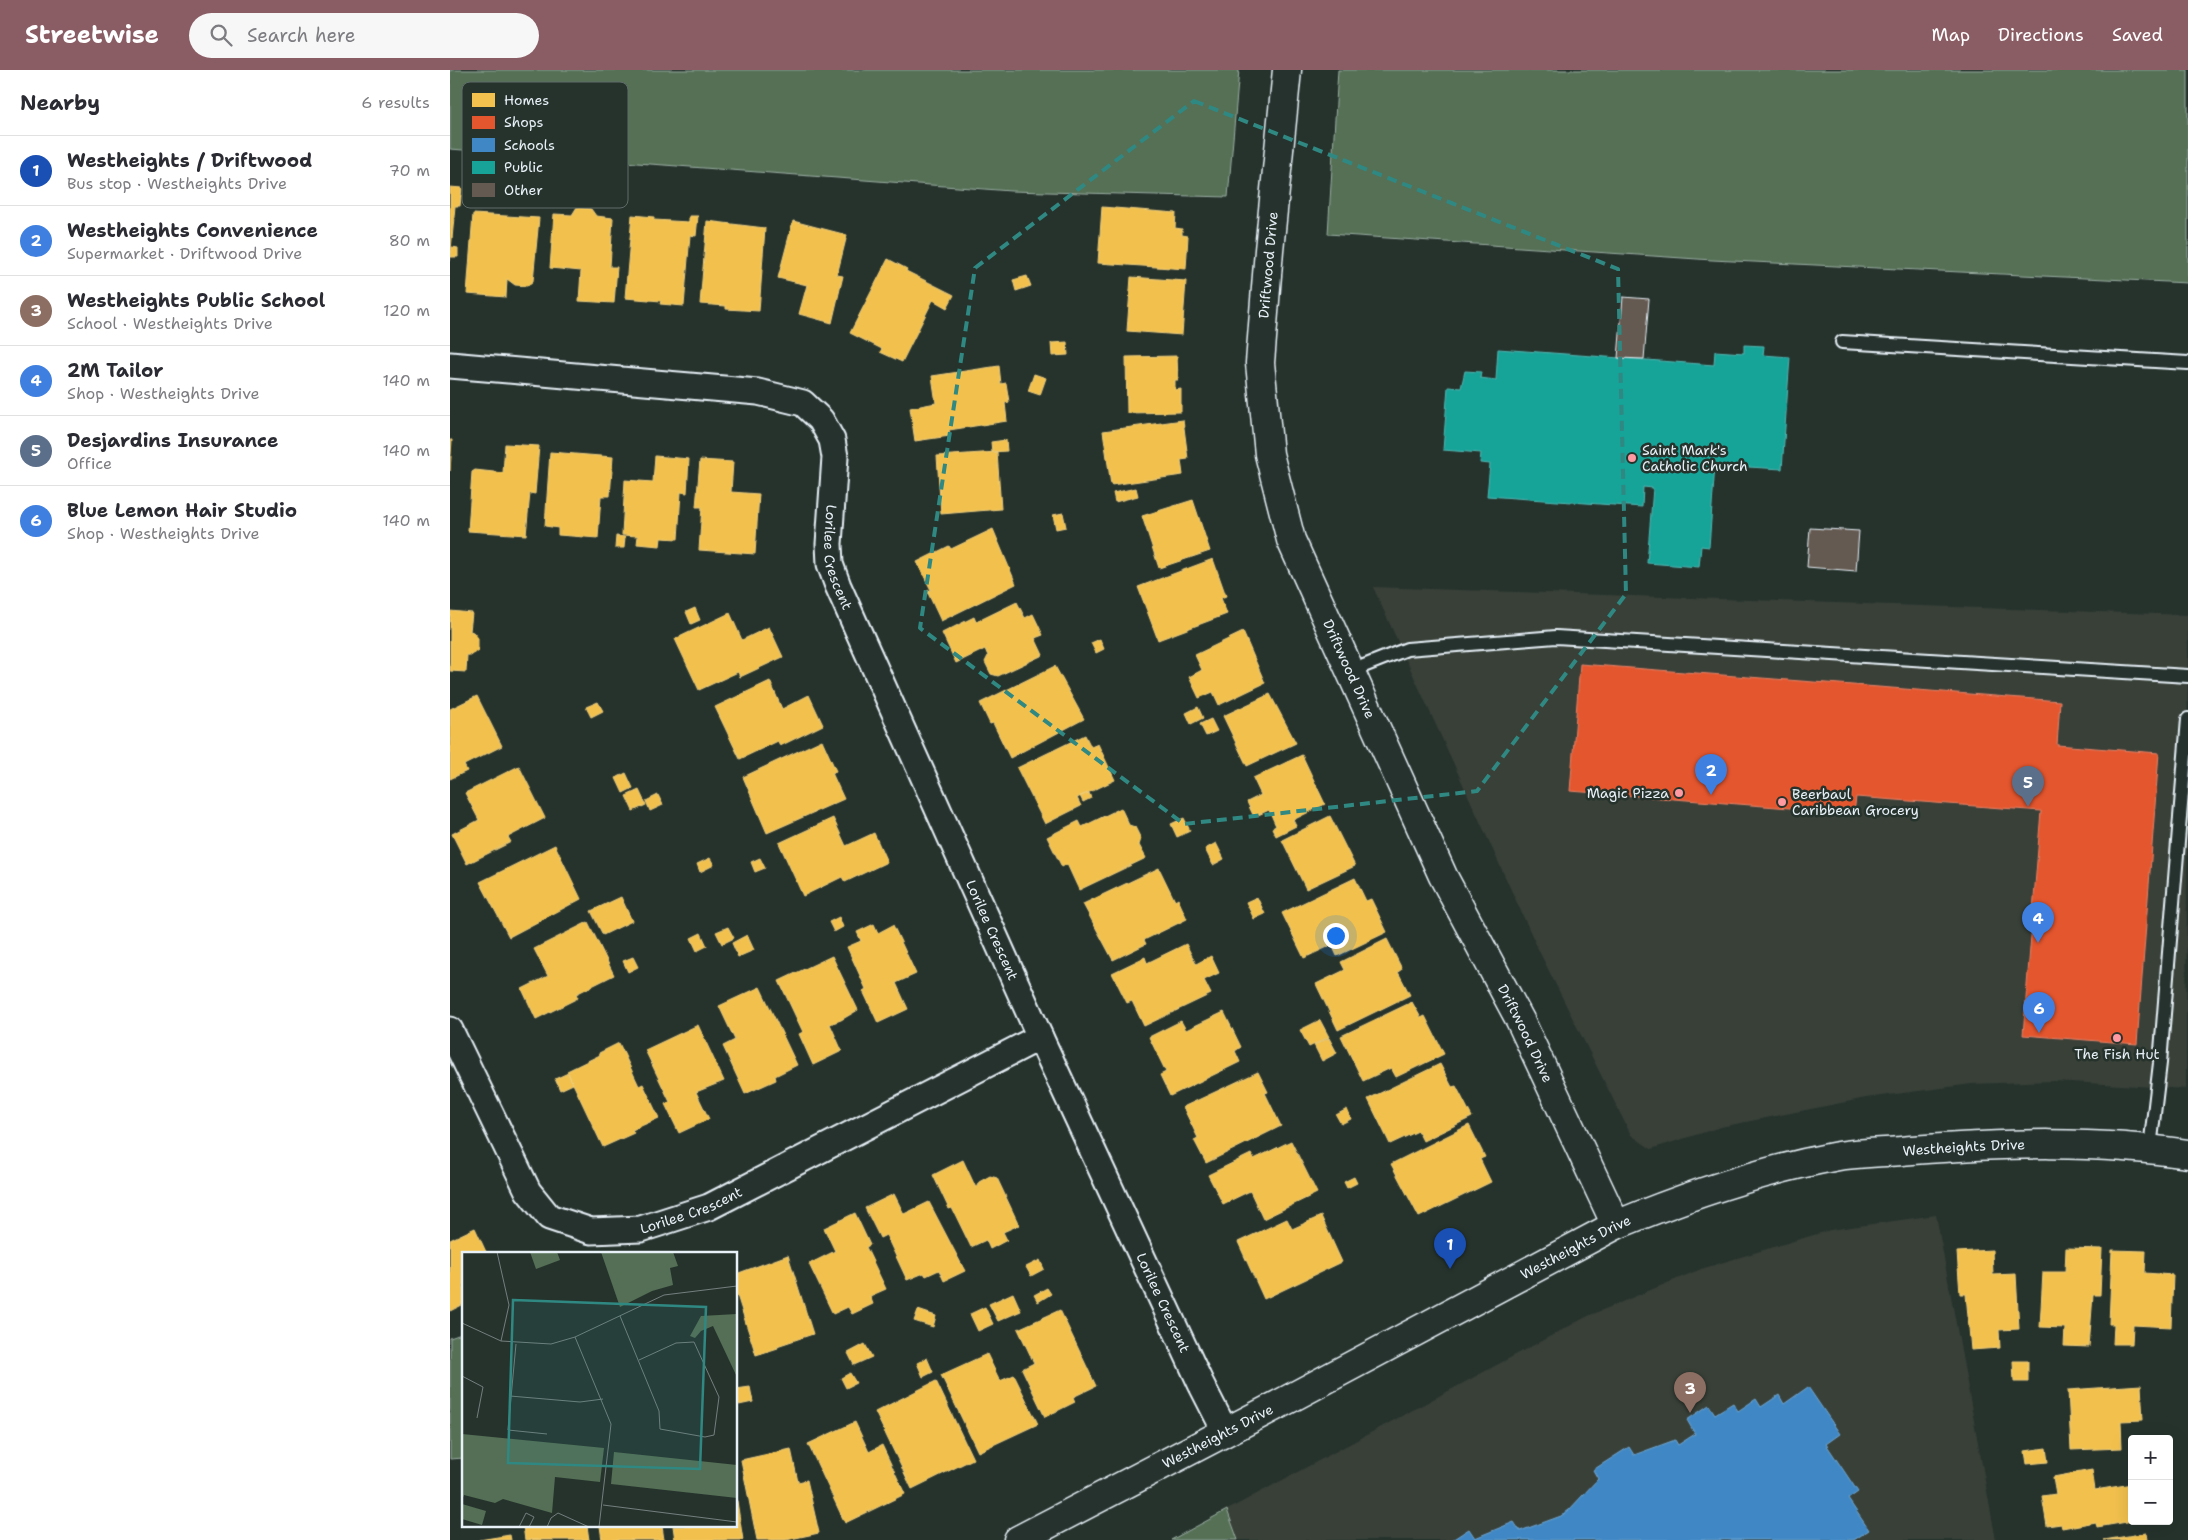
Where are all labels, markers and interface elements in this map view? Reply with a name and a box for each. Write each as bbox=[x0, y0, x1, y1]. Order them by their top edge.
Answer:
search box bbox=[189, 13, 539, 58]
text: Streetwise bbox=[25, 19, 159, 51]
icon: search bbox=[207, 21, 235, 49]
text: Search here bbox=[247, 23, 356, 48]
text: Map bbox=[1932, 23, 1970, 47]
text: Directions bbox=[1998, 23, 2084, 47]
text: Saved bbox=[2112, 23, 2163, 47]
legend bbox=[462, 82, 628, 208]
text: Nearby bbox=[20, 89, 100, 117]
text: Homes bbox=[504, 91, 549, 109]
text: 6 results bbox=[361, 92, 430, 113]
text: Shops bbox=[504, 113, 543, 131]
text: Schools bbox=[504, 136, 555, 154]
text: Westheights / Driftwood bbox=[67, 148, 312, 173]
text: Public bbox=[504, 158, 543, 176]
text: 1 bbox=[32, 160, 40, 181]
text: 70 m bbox=[389, 160, 430, 181]
text: Bus stop · Westheights Drive bbox=[67, 173, 287, 194]
text: Other bbox=[504, 181, 543, 199]
street label: Driftwood Drive bbox=[1254, 211, 1282, 319]
text: Westheights Convenience bbox=[67, 218, 318, 243]
text: 2 bbox=[30, 230, 42, 251]
text: 80 m bbox=[389, 230, 430, 251]
text: Supermarket · Driftwood Drive bbox=[67, 243, 302, 264]
text: Westheights Public School bbox=[67, 288, 325, 313]
text: 3 bbox=[30, 300, 42, 321]
text: 120 m bbox=[383, 300, 430, 321]
text: School · Westheights Drive bbox=[67, 313, 273, 334]
text: 2M Tailor bbox=[67, 358, 164, 383]
text: 4 bbox=[30, 370, 42, 391]
text: 140 m bbox=[383, 370, 430, 391]
text: Shop · Westheights Drive bbox=[67, 383, 260, 404]
text: Desjardins Insurance bbox=[67, 428, 278, 453]
text: 5 bbox=[31, 440, 41, 461]
text: 140 m bbox=[383, 440, 430, 461]
place label: Saint Mark's Catholic Church bbox=[1642, 441, 1748, 475]
marker: Saint Mark's Catholic Church bbox=[1626, 452, 1638, 464]
text: Office bbox=[67, 453, 112, 474]
text: Blue Lemon Hair Studio bbox=[67, 498, 297, 523]
street label: Lorilee Crescent bbox=[820, 504, 856, 612]
text: 6 bbox=[30, 510, 42, 531]
text: 140 m bbox=[383, 510, 430, 531]
text: Shop · Westheights Drive bbox=[67, 523, 260, 544]
street label: Driftwood Drive bbox=[1319, 616, 1380, 722]
pin: 2 bbox=[1695, 754, 1727, 795]
pin: 5 bbox=[2012, 766, 2044, 807]
place label: Magic Pizza bbox=[1587, 784, 1669, 802]
place label: Beerbaul Caribbean Grocery bbox=[1792, 785, 1919, 819]
marker: Magic Pizza bbox=[1673, 787, 1685, 799]
marker: Beerbaul Caribbean Grocery bbox=[1776, 796, 1788, 808]
street label: Lorilee Crescent bbox=[962, 877, 1022, 983]
pin: 4 bbox=[2022, 902, 2054, 943]
your location bbox=[1323, 923, 1349, 949]
street label: Driftwood Drive bbox=[1494, 981, 1557, 1086]
pin: 6 bbox=[2023, 992, 2055, 1033]
marker: The Fish Hut bbox=[2111, 1032, 2123, 1044]
place label: The Fish Hut bbox=[2074, 1045, 2160, 1063]
street label: Westheights Drive bbox=[1902, 1135, 2025, 1160]
street label: Lorilee Crescent bbox=[638, 1183, 745, 1238]
street label: Westheights Drive bbox=[1517, 1211, 1634, 1283]
pin: 1 bbox=[1434, 1228, 1466, 1269]
street label: Lorilee Crescent bbox=[1132, 1250, 1194, 1355]
inset map bbox=[462, 1252, 738, 1528]
pin: 3 bbox=[1674, 1372, 1706, 1413]
street label: Westheights Drive bbox=[1159, 1400, 1276, 1472]
map controls bbox=[2128, 1435, 2173, 1525]
button: + bbox=[2128, 1435, 2173, 1480]
button: − bbox=[2128, 1480, 2173, 1525]

